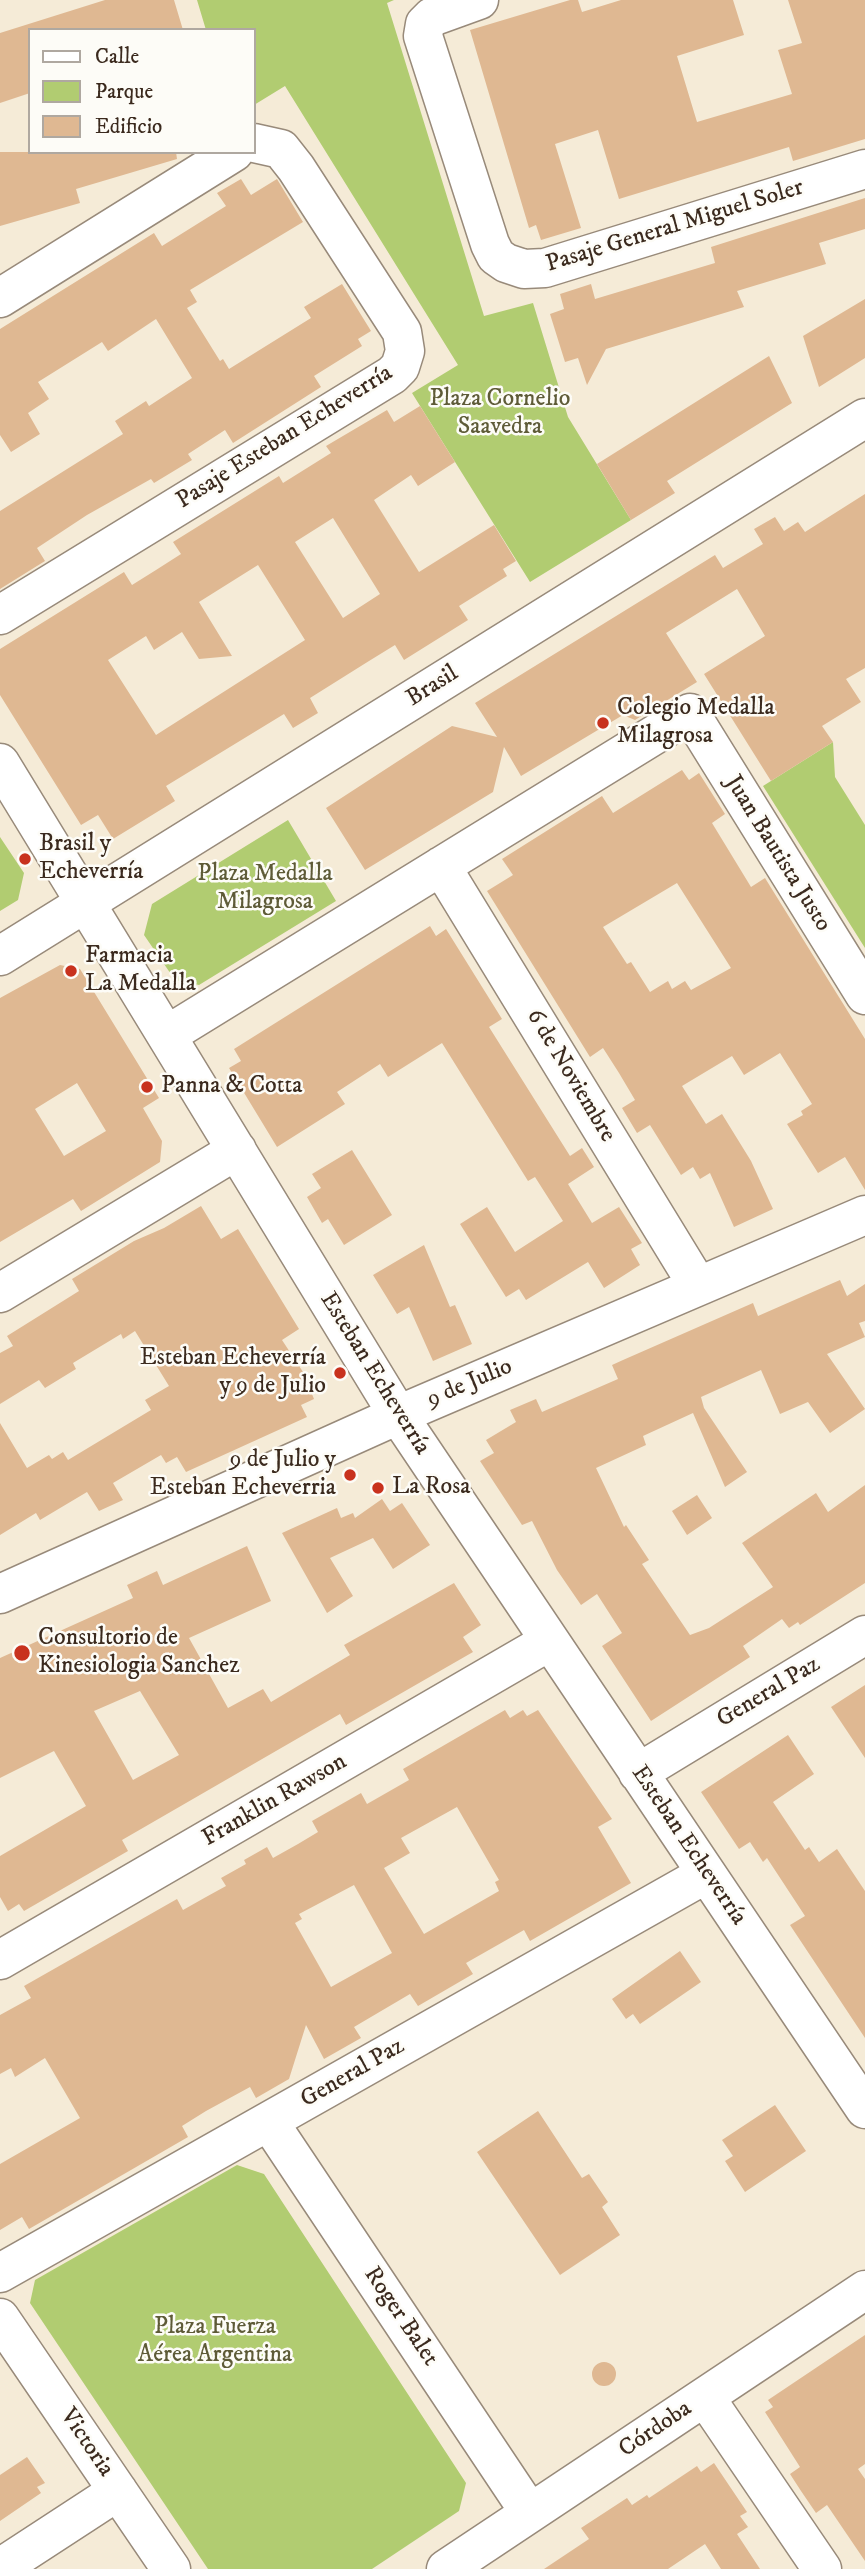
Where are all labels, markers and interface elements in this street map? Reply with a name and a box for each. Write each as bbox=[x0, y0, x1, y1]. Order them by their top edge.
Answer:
legend bbox=[28, 28, 256, 154]
text: Calle bbox=[95, 44, 139, 70]
text: Parque bbox=[95, 79, 153, 105]
text: Edificio bbox=[95, 114, 162, 140]
street label: Pasaje General Miguel Soler bbox=[543, 174, 807, 280]
street label: Pasaje Esteban Echeverría bbox=[172, 360, 398, 516]
park label: Plaza Cornelio Saavedra bbox=[430, 386, 570, 442]
street label: Brasil bbox=[402, 660, 464, 714]
place label: Colegio Medalla Milagrosa bbox=[617, 695, 775, 751]
marker: Colegio Medalla Milagrosa bbox=[595, 715, 611, 731]
street label: Juan Bautista Justo bbox=[717, 771, 837, 937]
place label: Brasil y Echeverría bbox=[39, 831, 143, 887]
marker: Brasil y Echeverría bbox=[17, 851, 33, 867]
park label: Plaza Medalla Milagrosa bbox=[197, 861, 333, 917]
place label: Farmacia La Medalla bbox=[85, 943, 196, 999]
marker: Farmacia La Medalla bbox=[63, 963, 79, 979]
street label: 6 de Noviembre bbox=[519, 1004, 621, 1148]
place label: Panna & Cotta bbox=[161, 1073, 302, 1101]
marker: Panna & Cotta bbox=[139, 1079, 155, 1095]
street label: Esteban Echeverría bbox=[312, 1287, 436, 1461]
place label: Esteban Echeverría y 9 de Julio bbox=[140, 1345, 326, 1401]
street label: 9 de Julio bbox=[423, 1353, 517, 1415]
marker: Esteban Echeverría y 9 de Julio bbox=[332, 1365, 348, 1381]
place label: 9 de Julio y Esteban Echeverria bbox=[150, 1447, 336, 1503]
marker: 9 de Julio y Esteban Echeverria bbox=[342, 1467, 358, 1483]
place label: La Rosa bbox=[392, 1474, 470, 1502]
marker: La Rosa bbox=[370, 1480, 386, 1496]
place label: Consultorio de Kinesiologia Sanchez bbox=[38, 1625, 240, 1681]
marker: Consultorio de Kinesiologia Sanchez bbox=[12, 1643, 32, 1663]
street label: General Paz bbox=[712, 1651, 826, 1735]
street label: Franklin Rawson bbox=[198, 1748, 352, 1854]
street label: Esteban Echeverría bbox=[624, 1761, 752, 1931]
street label: General Paz bbox=[296, 2033, 410, 2115]
street label: Roger Balet bbox=[356, 2262, 444, 2372]
park label: Plaza Fuerza Aérea Argentina bbox=[138, 2314, 292, 2370]
street label: Córdoba bbox=[614, 2395, 698, 2465]
street label: Victoria bbox=[53, 2403, 119, 2483]

